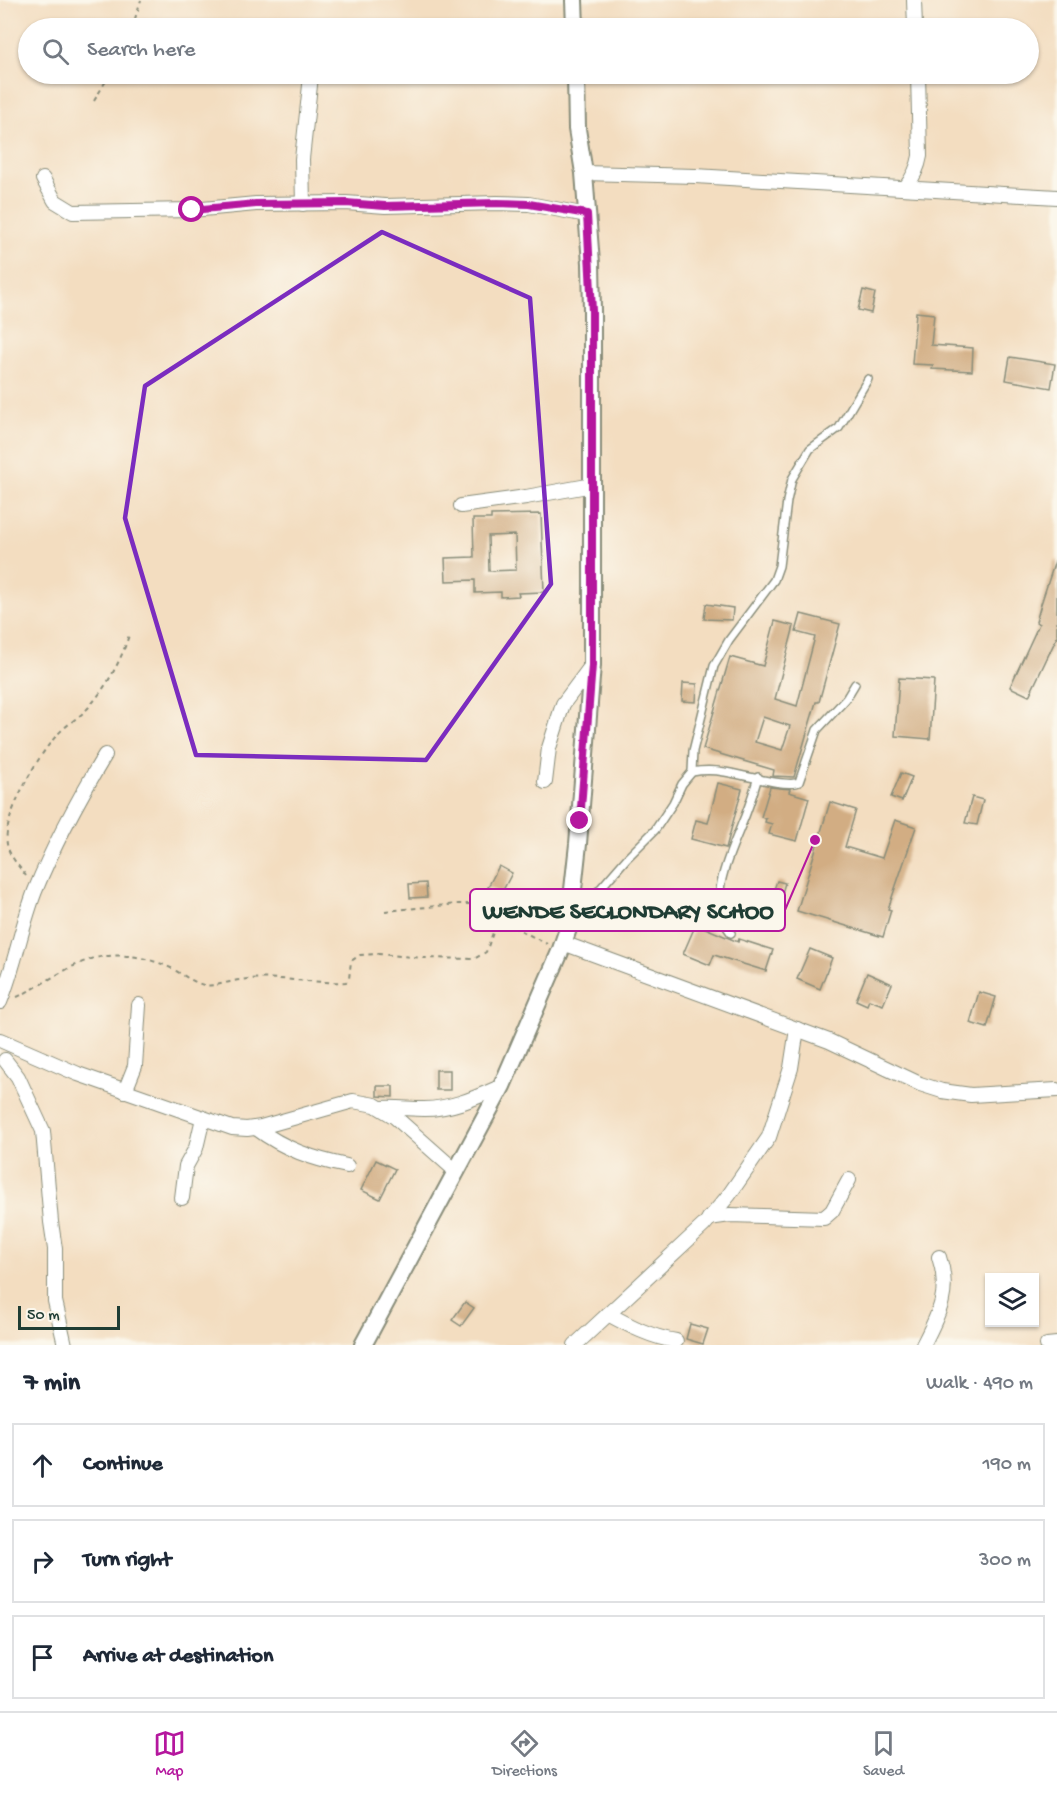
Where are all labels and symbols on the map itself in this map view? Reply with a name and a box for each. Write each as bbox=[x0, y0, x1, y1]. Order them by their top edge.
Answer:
route start bbox=[178, 196, 204, 222]
route end bbox=[566, 807, 592, 833]
callout: WENDE SECLONDARY SCHOO bbox=[470, 889, 785, 931]
text: WENDE SECLONDARY SCHOO bbox=[481, 899, 774, 928]
scale bar bbox=[18, 1303, 120, 1330]

